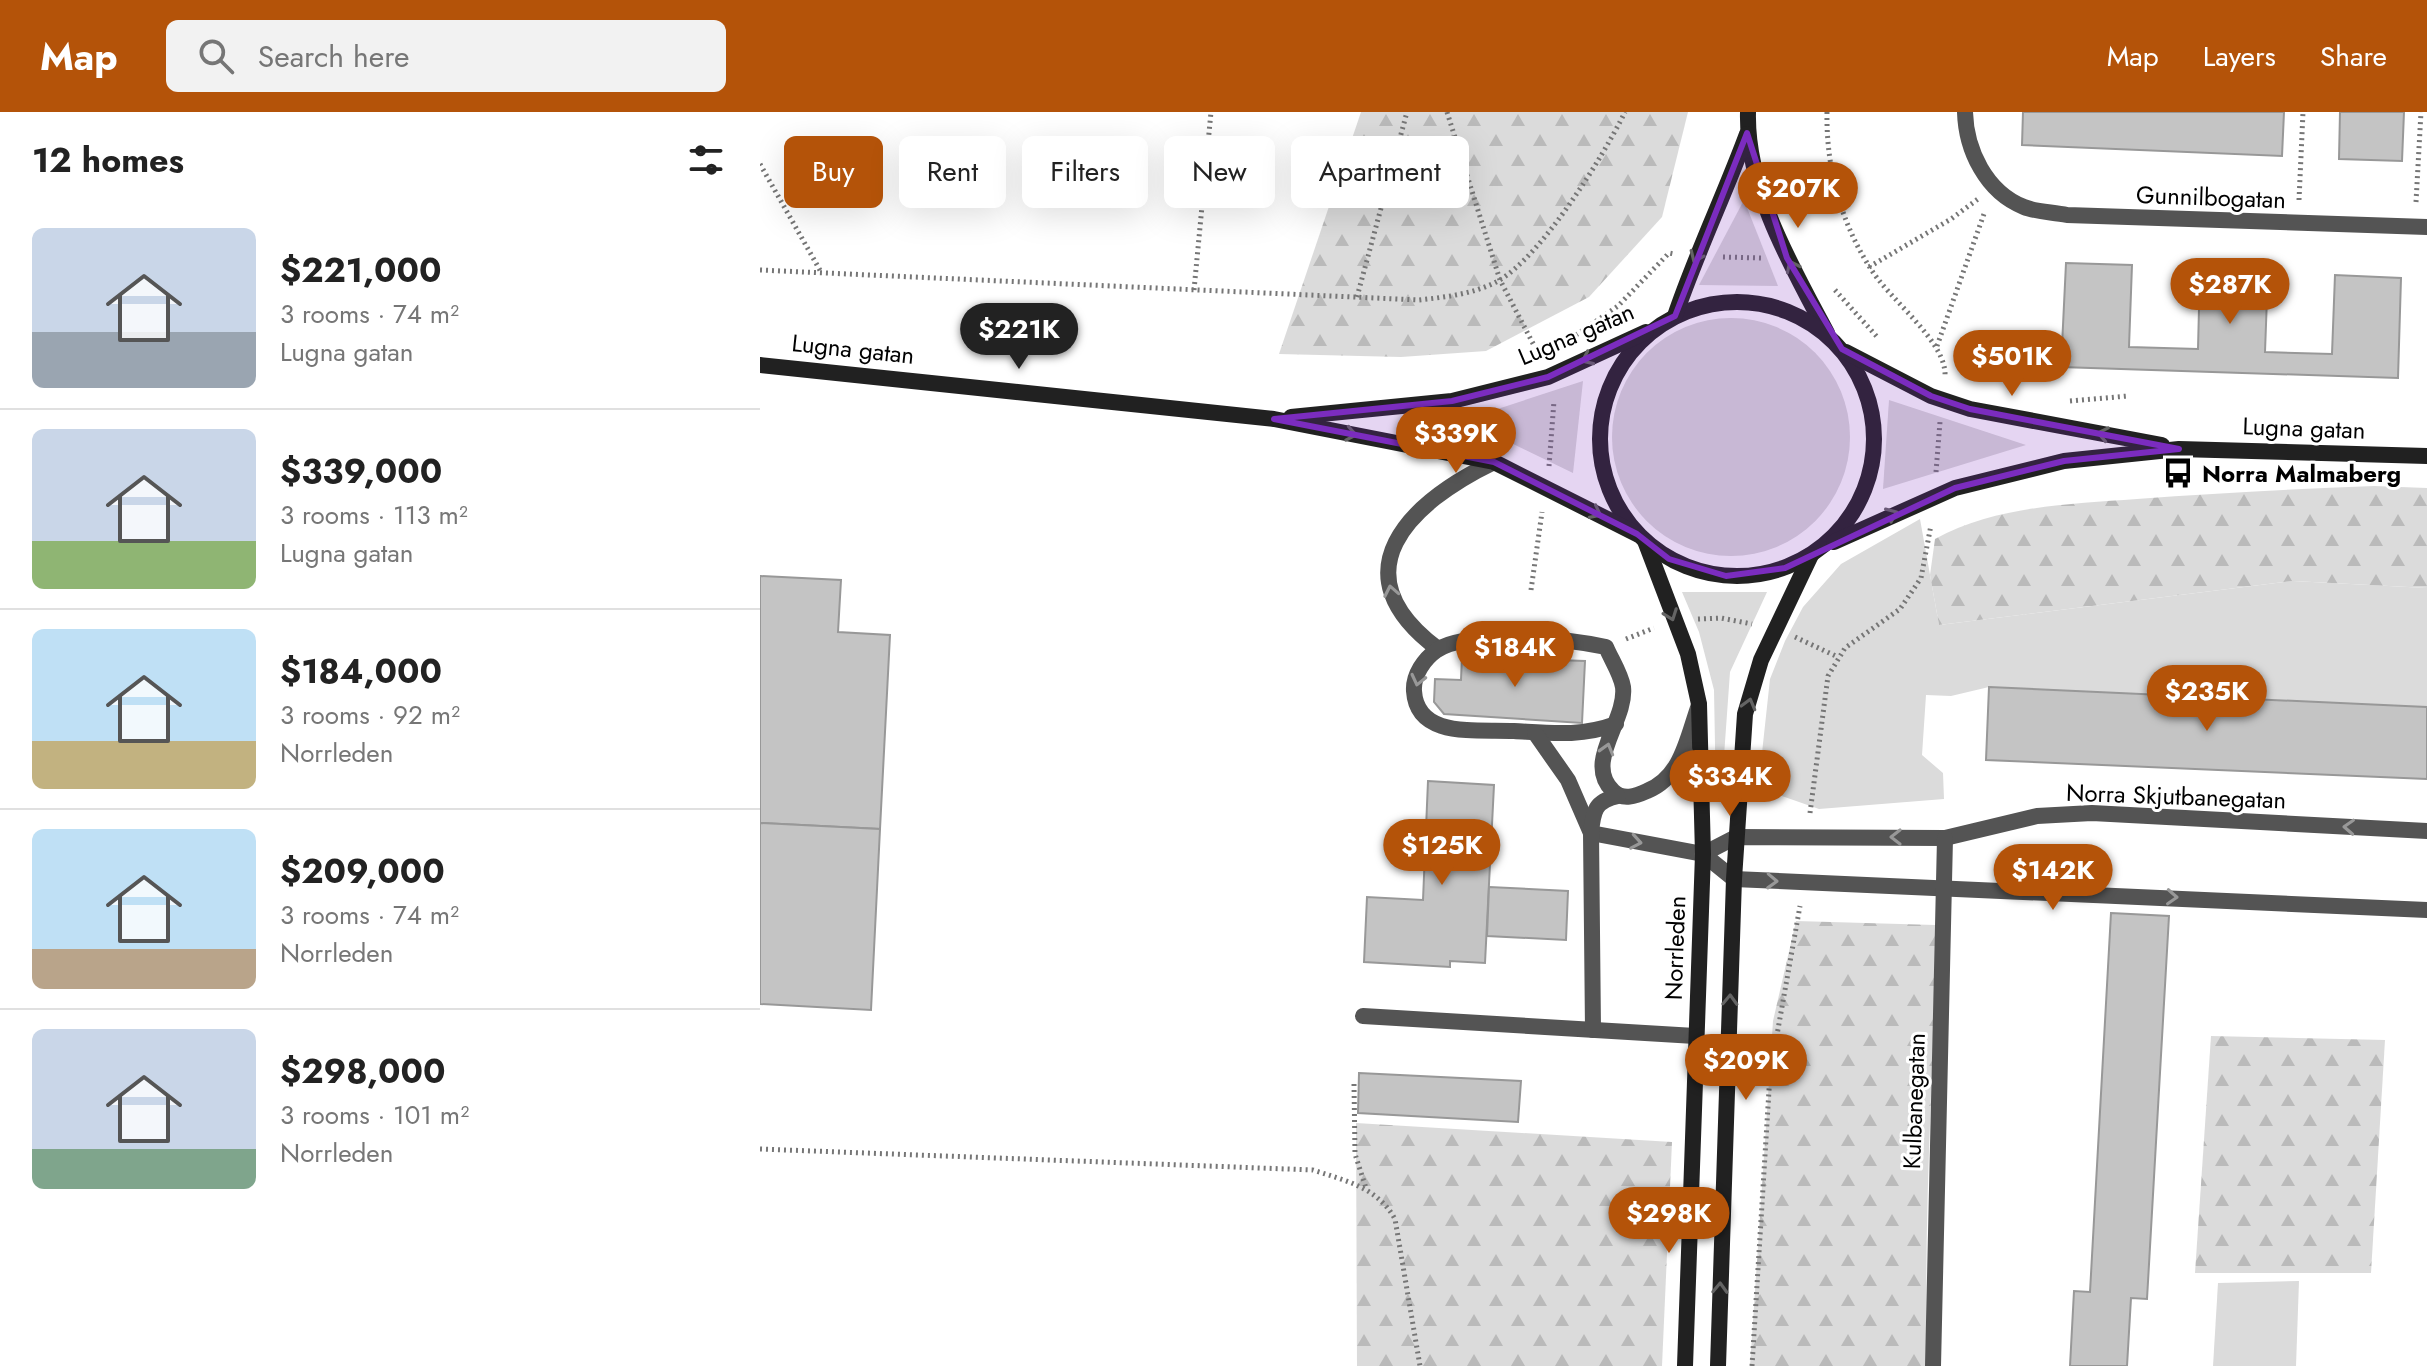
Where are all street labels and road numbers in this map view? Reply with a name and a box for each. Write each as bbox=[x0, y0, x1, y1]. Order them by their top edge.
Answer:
street label: Gunnilbogatan bbox=[2135, 177, 2287, 217]
street label: Lugna gatan bbox=[1513, 294, 1639, 374]
street label: Lugna gatan bbox=[790, 325, 916, 373]
street label: Lugna gatan bbox=[2242, 408, 2366, 448]
street label: Norra Skjutbanegatan bbox=[2065, 775, 2287, 817]
street label: Norrleden bbox=[1656, 895, 1694, 1001]
street label: Kulbanegatan bbox=[1894, 1032, 1934, 1170]

